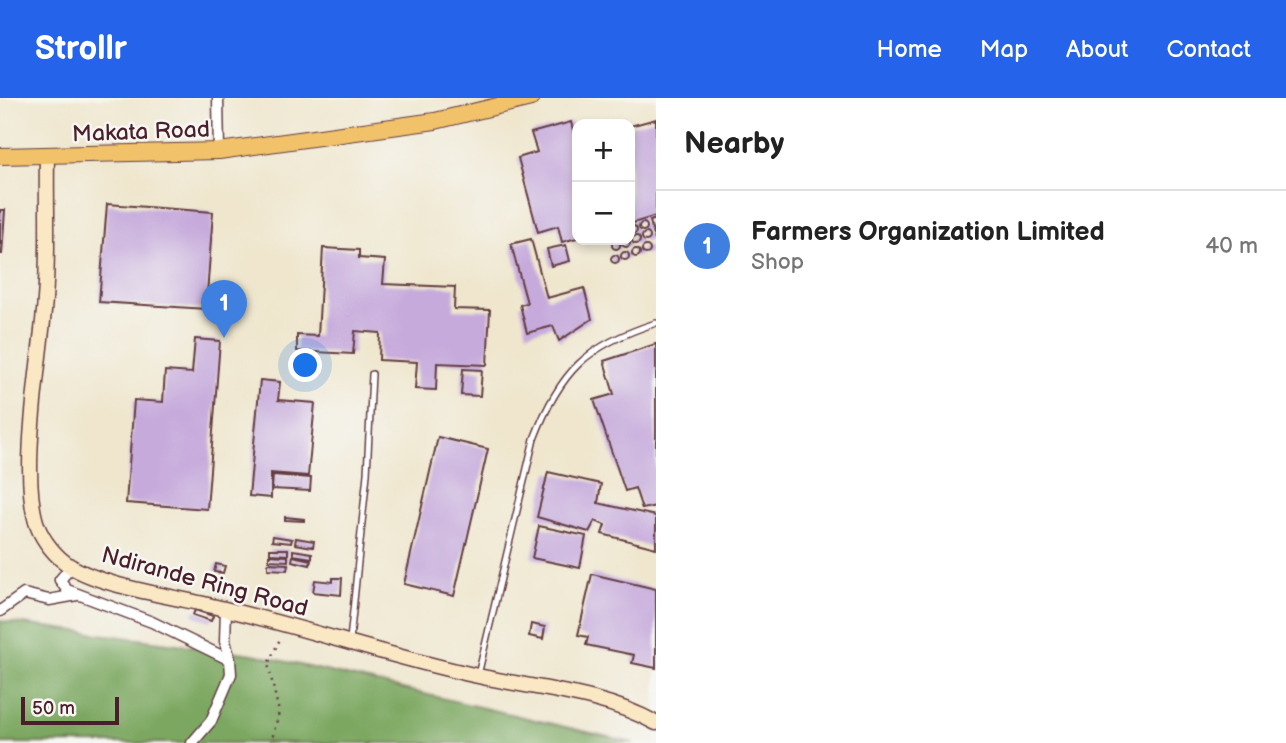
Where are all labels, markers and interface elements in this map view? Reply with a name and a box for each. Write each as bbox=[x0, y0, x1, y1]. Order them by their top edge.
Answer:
text: Strollr bbox=[35, 29, 127, 69]
text: Home bbox=[877, 35, 942, 64]
text: Map bbox=[980, 35, 1028, 64]
text: About bbox=[1066, 35, 1128, 64]
text: Contact bbox=[1166, 35, 1251, 64]
street label: Makata Road bbox=[72, 116, 210, 148]
map controls bbox=[572, 119, 635, 245]
button: + bbox=[572, 119, 635, 182]
text: Nearby bbox=[684, 126, 784, 162]
button: − bbox=[572, 182, 635, 245]
text: Farmers Organization Limited bbox=[751, 217, 1105, 248]
text: 1 bbox=[702, 232, 712, 260]
text: 40 m bbox=[1205, 232, 1258, 260]
text: Shop bbox=[751, 248, 804, 276]
pin: 1 bbox=[201, 280, 247, 338]
your location bbox=[288, 348, 322, 382]
street label: Ndirande Ring Road bbox=[98, 541, 311, 623]
scale bar bbox=[21, 694, 119, 726]
text: 50 m bbox=[32, 697, 75, 720]

